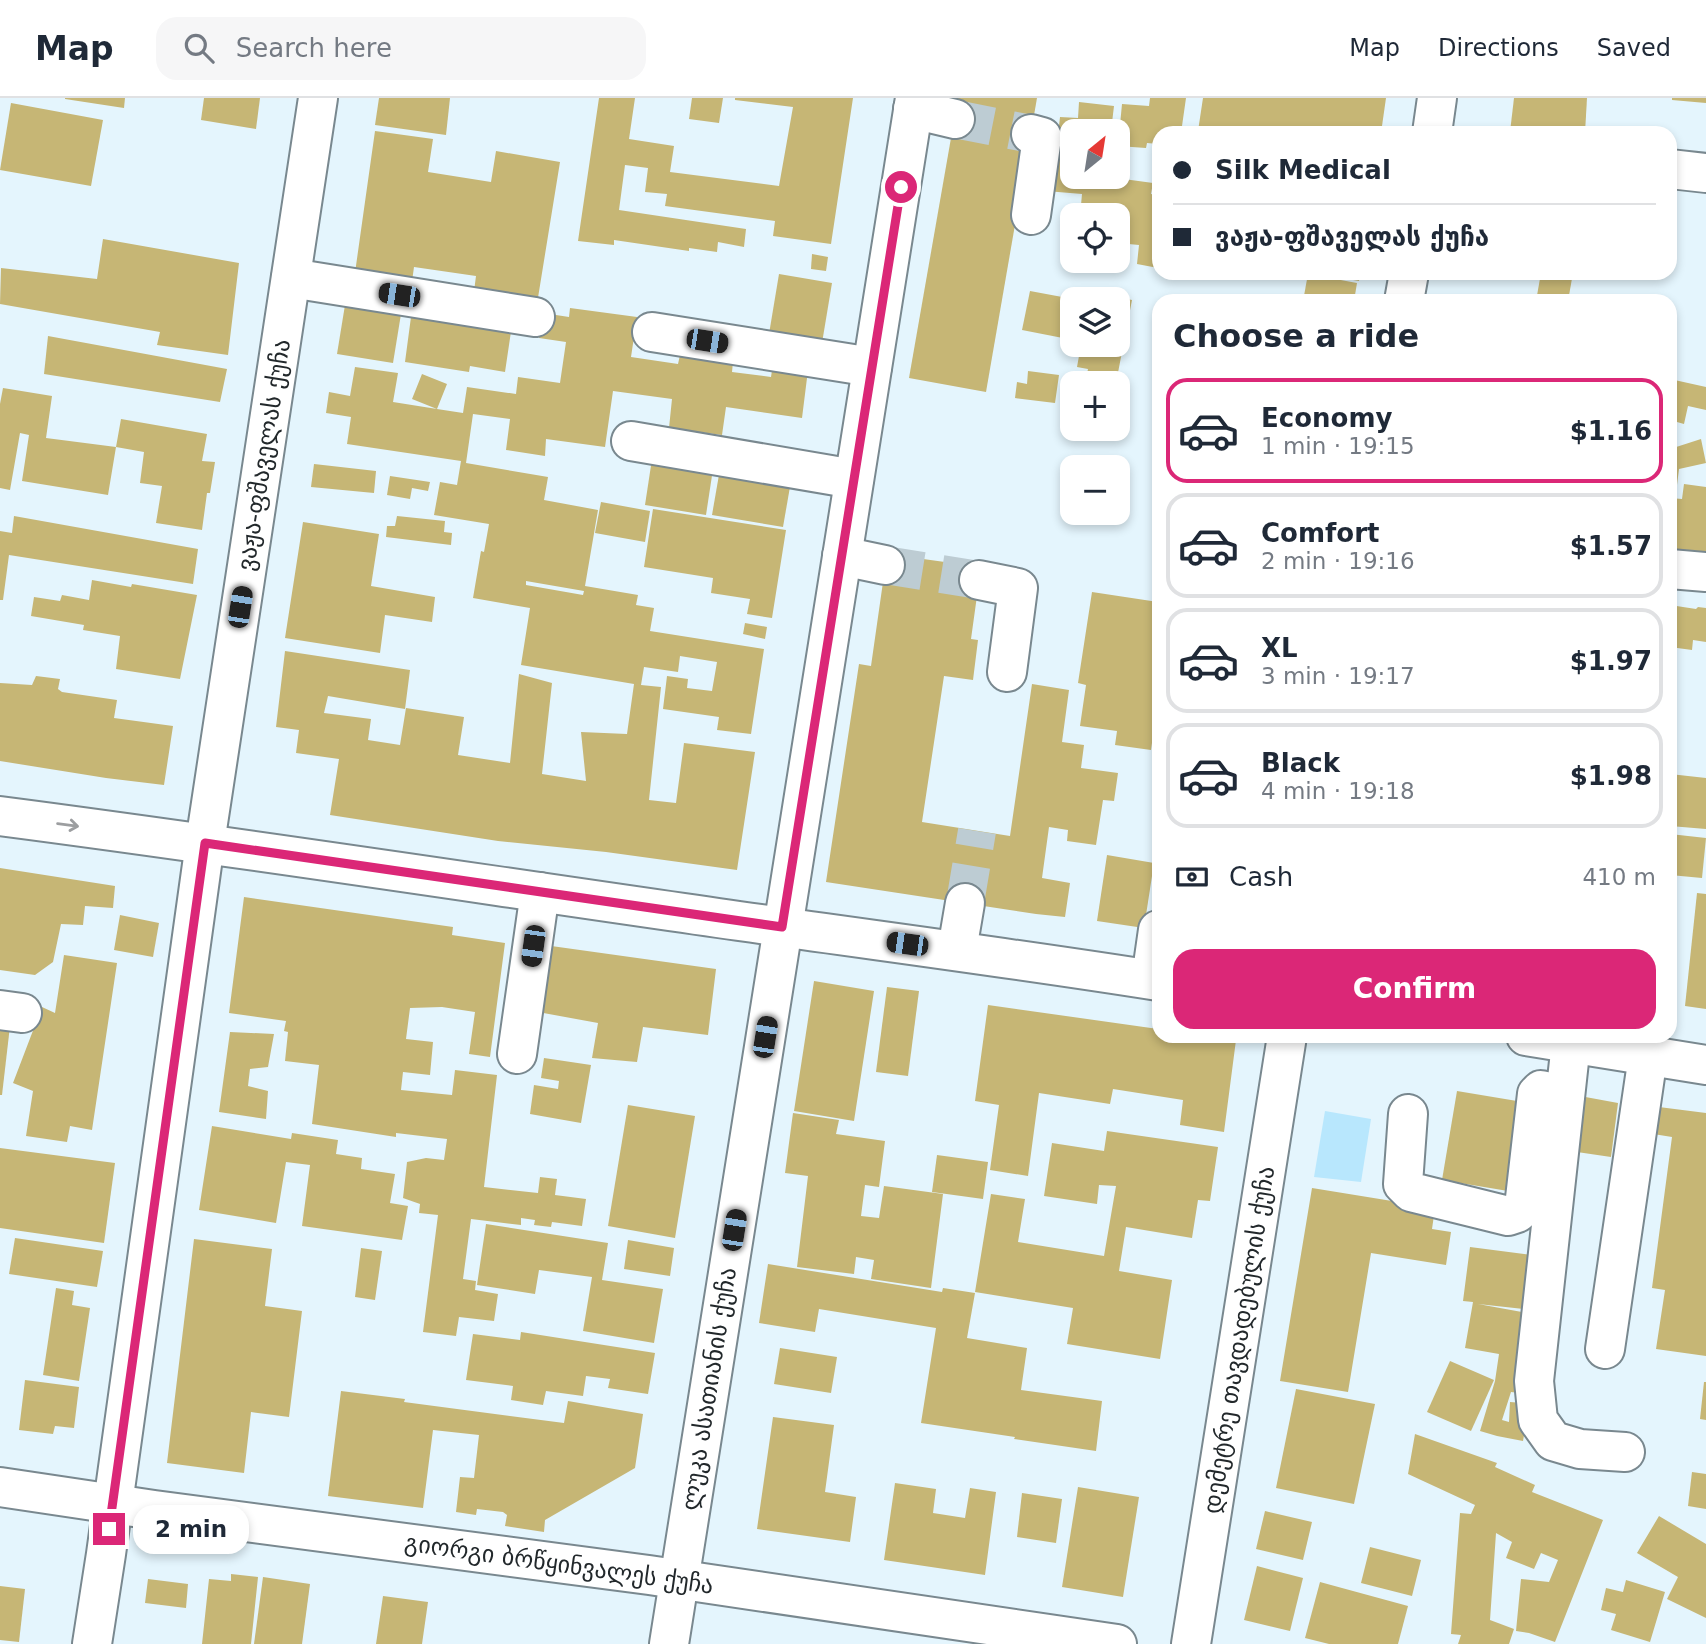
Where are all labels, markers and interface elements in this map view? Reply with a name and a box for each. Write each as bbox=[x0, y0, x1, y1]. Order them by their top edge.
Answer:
search box bbox=[156, 17, 646, 80]
text: Map bbox=[35, 29, 114, 68]
icon: search bbox=[180, 29, 218, 67]
text: Search here bbox=[236, 33, 392, 63]
text: Map bbox=[1349, 34, 1400, 62]
text: Directions bbox=[1438, 34, 1559, 62]
text: Saved bbox=[1597, 34, 1671, 62]
north arrow bbox=[1060, 119, 1130, 189]
map controls bbox=[1060, 119, 1130, 525]
text: Silk Medical bbox=[1215, 155, 1391, 185]
route start bbox=[885, 171, 917, 203]
button: locate bbox=[1060, 203, 1130, 273]
text: ვაჟა-ფშაველას ქუჩა bbox=[1215, 222, 1489, 252]
car bbox=[377, 281, 422, 309]
button: layers bbox=[1060, 287, 1130, 357]
text: Choose a ride bbox=[1173, 317, 1419, 355]
car bbox=[685, 327, 730, 355]
street label: ვაჟა-ფშაველას ქუჩა bbox=[232, 337, 296, 573]
button: + bbox=[1060, 371, 1130, 441]
icon: car bbox=[1177, 399, 1240, 462]
text: Economy bbox=[1261, 403, 1392, 433]
text: $1.16 bbox=[1570, 416, 1652, 446]
text: 1 min · 19:15 bbox=[1261, 433, 1415, 459]
button: − bbox=[1060, 455, 1130, 525]
icon: car bbox=[1177, 514, 1240, 577]
text: Comfort bbox=[1261, 518, 1379, 548]
text: $1.57 bbox=[1570, 531, 1652, 561]
text: 2 min · 19:16 bbox=[1261, 548, 1415, 574]
car bbox=[227, 585, 254, 629]
icon: car bbox=[1177, 629, 1240, 692]
text: XL bbox=[1261, 633, 1298, 663]
text: $1.97 bbox=[1570, 646, 1652, 676]
text: 3 min · 19:17 bbox=[1261, 663, 1415, 689]
icon: car bbox=[1177, 744, 1240, 807]
text: Black bbox=[1261, 748, 1340, 778]
text: $1.98 bbox=[1570, 761, 1652, 791]
text: 4 min · 19:18 bbox=[1261, 778, 1415, 804]
one-way arrow bbox=[56, 818, 79, 831]
icon: cash bbox=[1173, 858, 1211, 896]
text: Cash bbox=[1229, 862, 1293, 892]
text: 410 m bbox=[1582, 864, 1656, 890]
car bbox=[520, 924, 547, 968]
car bbox=[885, 931, 930, 957]
button: Confirm bbox=[1173, 949, 1656, 1029]
car bbox=[752, 1015, 779, 1059]
street label: დემეტრე თავდადებულის ქუჩა bbox=[1198, 1164, 1280, 1516]
car bbox=[721, 1208, 748, 1252]
street label: ლუკა ასათიანის ქუჩა bbox=[676, 1266, 742, 1512]
callout: 2 min bbox=[134, 1504, 249, 1554]
route end bbox=[93, 1513, 125, 1545]
text: 2 min bbox=[155, 1516, 227, 1542]
street label: გიორგი ბრწყინვალეს ქუჩა bbox=[403, 1528, 715, 1600]

